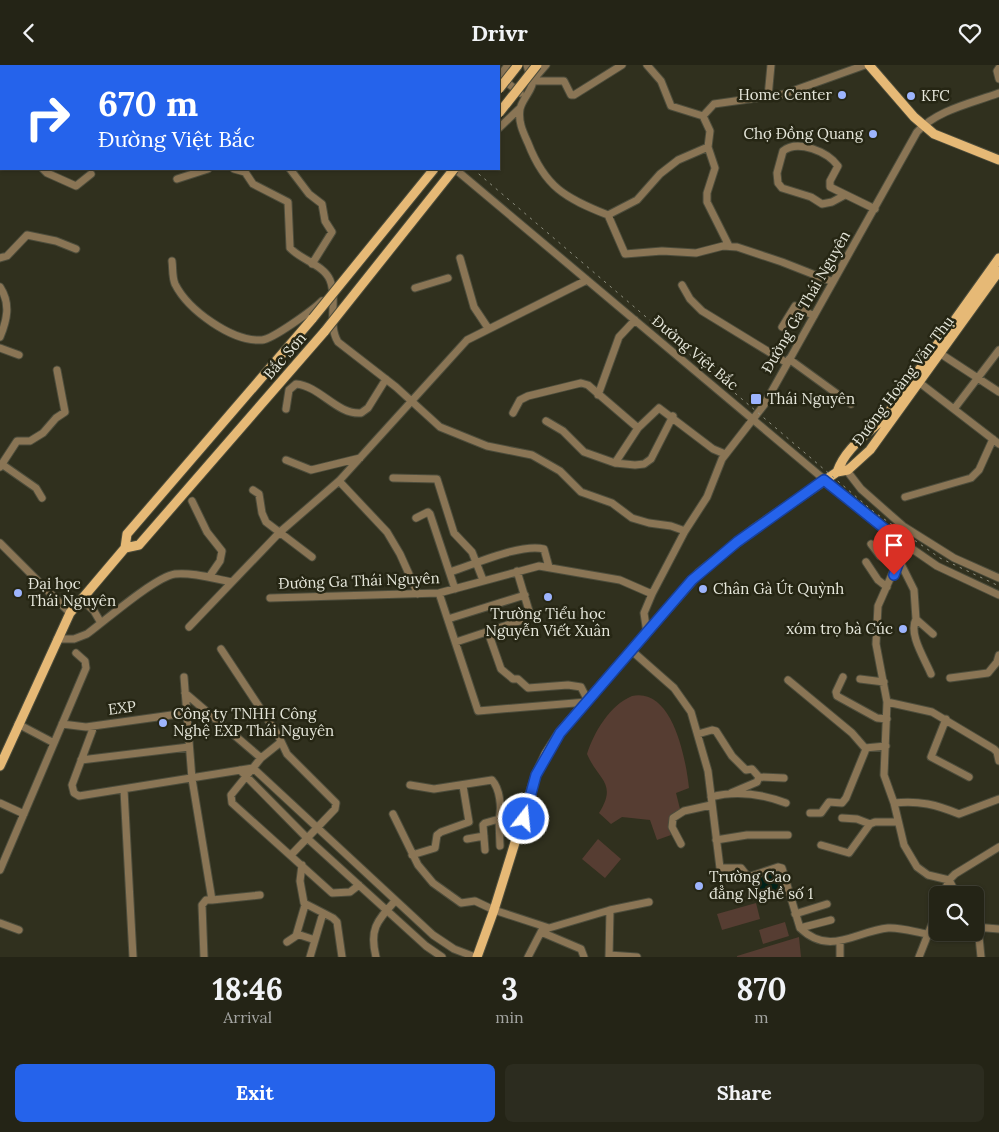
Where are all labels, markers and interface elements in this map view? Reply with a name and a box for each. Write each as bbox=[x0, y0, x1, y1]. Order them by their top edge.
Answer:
icon: back bbox=[15, 19, 43, 47]
text: Drivr bbox=[471, 19, 528, 47]
icon: heart bbox=[956, 19, 984, 47]
text: 670 m bbox=[98, 81, 198, 126]
icon: right bbox=[15, 85, 80, 150]
place label: Home Center bbox=[738, 85, 832, 104]
place label: KFC bbox=[921, 86, 950, 105]
marker: Home Center bbox=[836, 89, 848, 101]
marker: KFC bbox=[905, 90, 917, 102]
place label: Chợ Đồng Quang bbox=[743, 124, 864, 143]
text: Đường Việt Bắc bbox=[98, 125, 255, 153]
marker: Chợ Đồng Quang bbox=[867, 128, 879, 140]
street label: Đường Ga Thái Nguyên bbox=[757, 227, 854, 376]
street label: Đường Việt Bắc bbox=[648, 311, 742, 394]
street label: Đường Hoàng Văn Thụ bbox=[848, 312, 958, 449]
street label: Bắc Sơn bbox=[259, 329, 310, 383]
place label: Thái Nguyên bbox=[767, 389, 855, 408]
marker: Thái Nguyên bbox=[749, 392, 763, 406]
pin bbox=[873, 524, 915, 575]
icon: arrive bbox=[880, 531, 908, 559]
street label: Đường Ga Thái Nguyên bbox=[278, 568, 440, 593]
place label: Đại học Thái Nguyên bbox=[28, 574, 116, 610]
place label: Chân Gà Út Quỳnh bbox=[713, 579, 844, 598]
marker: Chân Gà Út Quỳnh bbox=[697, 583, 709, 595]
marker: Đại học Thái Nguyên bbox=[12, 587, 24, 599]
marker: Trường Tiểu học Nguyễn Viết Xuân bbox=[542, 591, 554, 603]
place label: Trường Tiểu học Nguyễn Viết Xuân bbox=[486, 604, 610, 640]
place label: xóm trọ bà Cúc bbox=[786, 619, 893, 638]
marker: xóm trọ bà Cúc bbox=[897, 623, 909, 635]
street label: EXP bbox=[107, 696, 137, 719]
place label: Công ty TNHH Công Nghệ EXP Thái Nguyên bbox=[173, 704, 334, 740]
marker: Công ty TNHH Công Nghệ EXP Thái Nguyên bbox=[157, 717, 169, 729]
position arrow bbox=[497, 792, 549, 844]
place label: Trường Cao đẳng Nghề số 1 bbox=[709, 867, 813, 903]
marker: Trường Cao đẳng Nghề số 1 bbox=[693, 880, 705, 892]
map controls bbox=[929, 886, 984, 941]
button: search bbox=[929, 886, 984, 941]
text: 18:46 bbox=[212, 970, 283, 1008]
text: 3 bbox=[501, 970, 518, 1008]
text: 870 bbox=[736, 970, 787, 1008]
text: Arrival bbox=[223, 1007, 272, 1027]
text: min bbox=[495, 1007, 524, 1027]
text: m bbox=[754, 1007, 769, 1027]
button: Exit bbox=[15, 1064, 495, 1122]
button: Share bbox=[505, 1064, 984, 1122]

